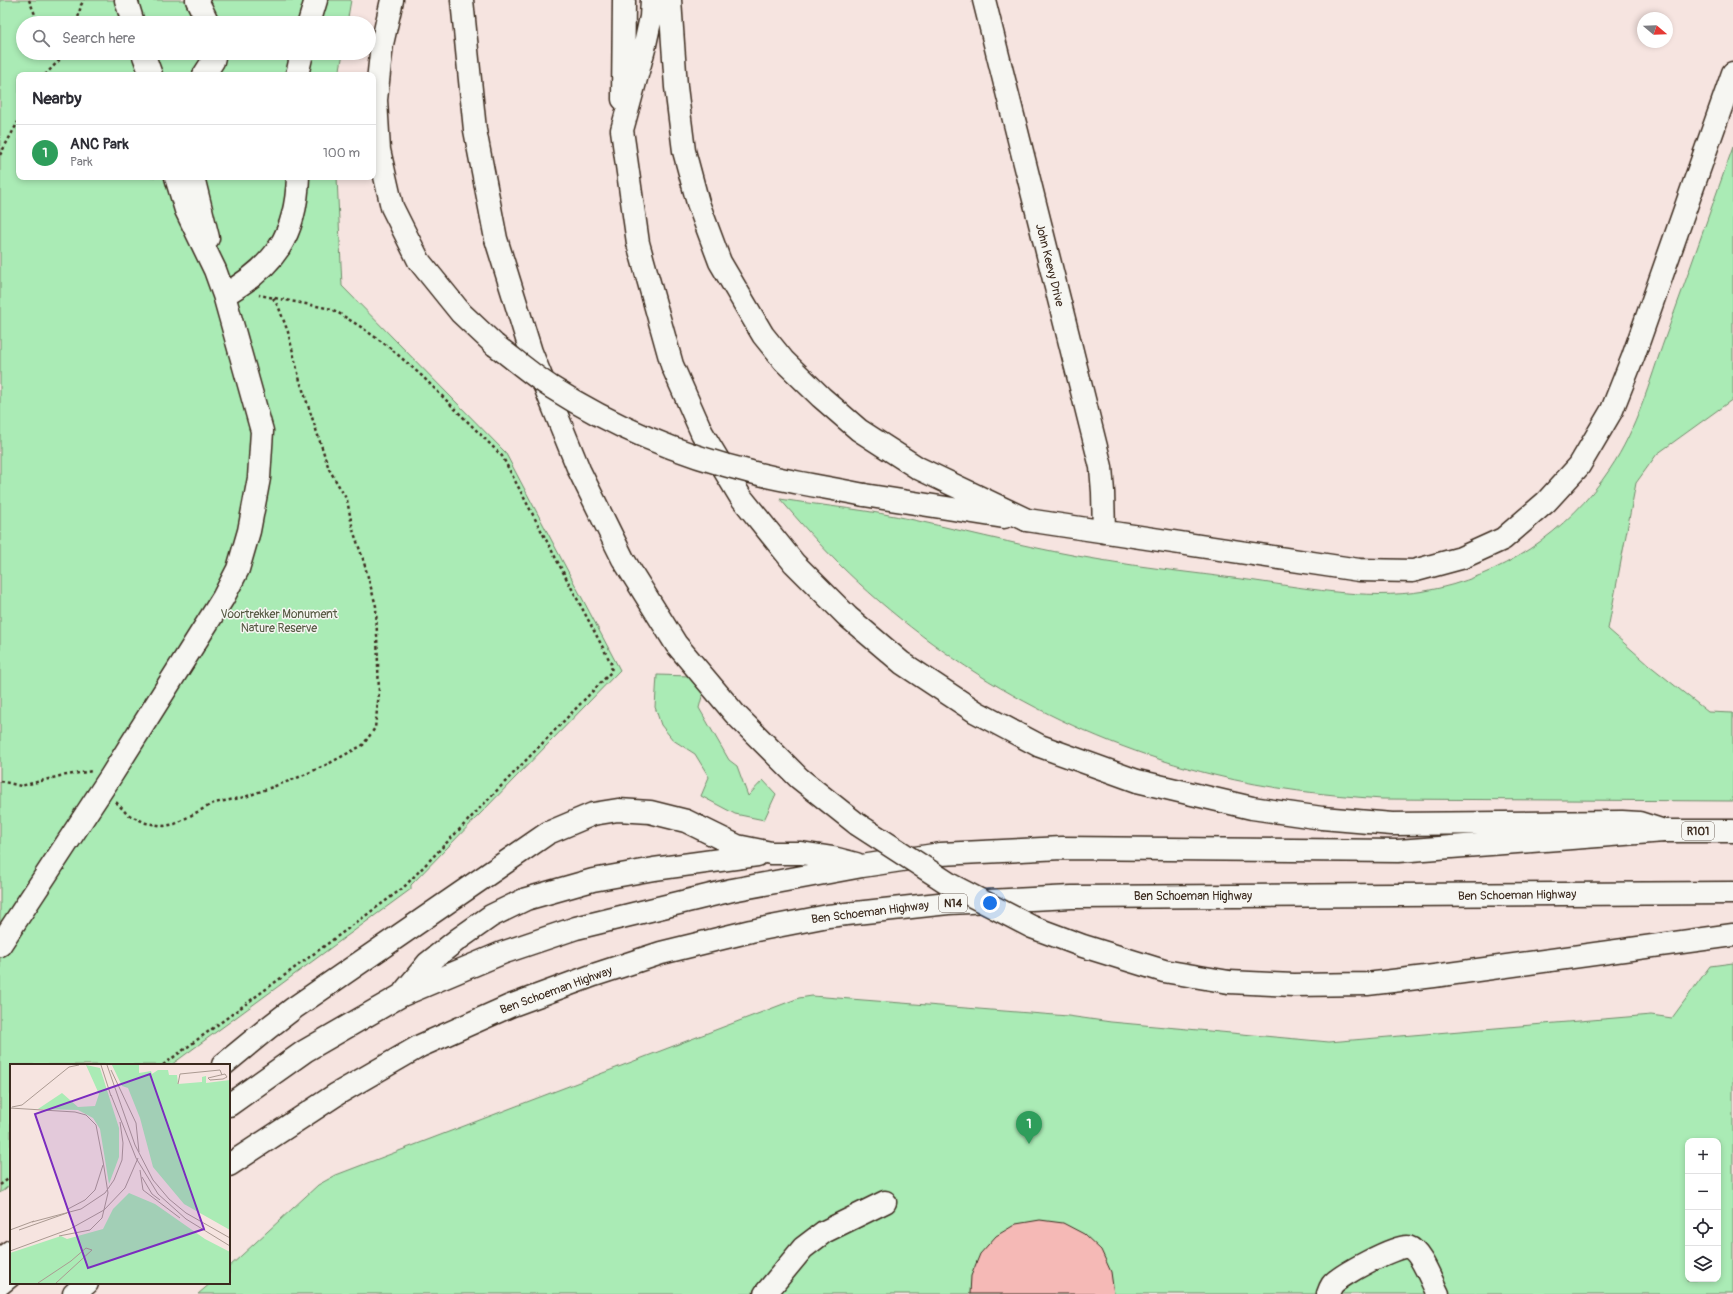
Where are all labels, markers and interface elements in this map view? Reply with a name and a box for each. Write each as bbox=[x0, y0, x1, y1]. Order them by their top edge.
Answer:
north arrow bbox=[1637, 12, 1673, 48]
search box bbox=[16, 16, 376, 60]
icon: search bbox=[30, 27, 52, 49]
text: Search here bbox=[62, 29, 135, 48]
text: Nearby bbox=[32, 88, 81, 109]
text: ANC Park bbox=[70, 135, 129, 154]
text: 1 bbox=[42, 145, 48, 161]
text: 100 m bbox=[323, 145, 360, 161]
text: Park bbox=[70, 154, 93, 170]
street label: John Keevy Drive bbox=[1032, 222, 1067, 308]
park label: Voortrekker Monument Nature Reserve bbox=[220, 607, 338, 636]
road number: R101 bbox=[1682, 822, 1714, 840]
street label: Ben Schoeman Highway bbox=[1458, 887, 1576, 904]
street label: Ben Schoeman Highway bbox=[1134, 889, 1252, 904]
your location bbox=[980, 893, 1000, 913]
road number: N14 bbox=[939, 894, 967, 912]
street label: Ben Schoeman Highway bbox=[810, 898, 930, 927]
street label: Ben Schoeman Highway bbox=[498, 963, 614, 1018]
inset map bbox=[10, 1064, 230, 1284]
pin: 1 bbox=[1016, 1111, 1042, 1144]
map controls bbox=[1685, 1138, 1721, 1282]
button: + bbox=[1685, 1138, 1721, 1174]
button: − bbox=[1685, 1174, 1721, 1210]
button: locate bbox=[1685, 1210, 1721, 1246]
button: layers bbox=[1685, 1246, 1721, 1282]

